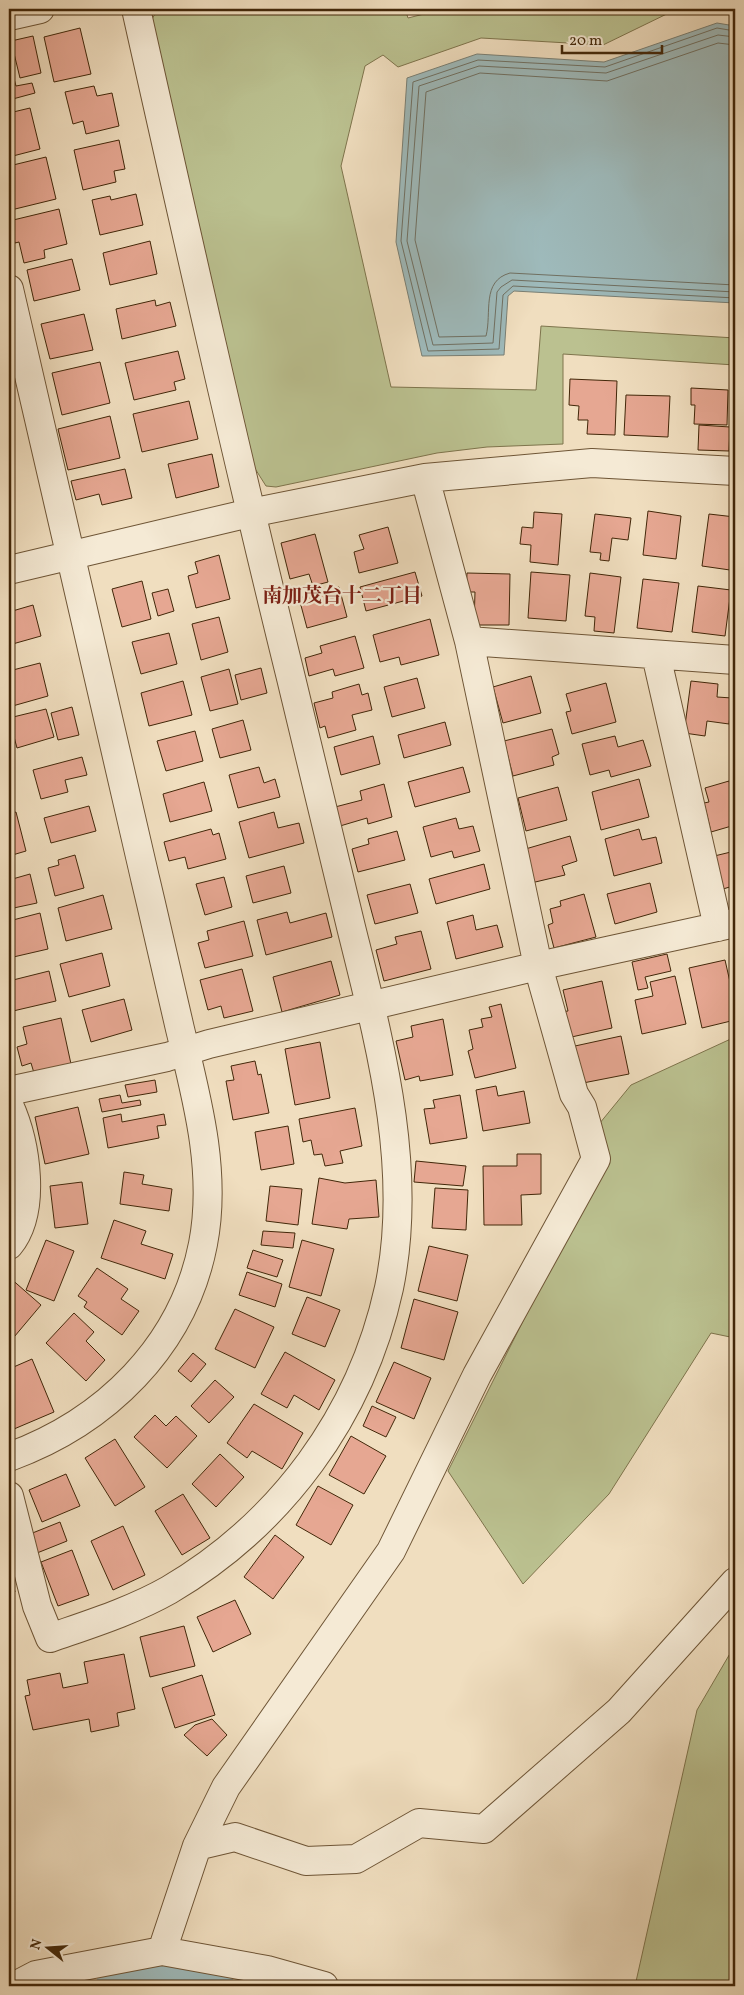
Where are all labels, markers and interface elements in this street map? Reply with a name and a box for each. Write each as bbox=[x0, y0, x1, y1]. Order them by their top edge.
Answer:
scale bar bbox=[562, 22, 662, 54]
text: 20 m bbox=[569, 31, 602, 52]
district label: 南加茂台十二丁目 bbox=[262, 583, 422, 611]
north arrow bbox=[22, 1922, 72, 1972]
text: N bbox=[26, 1937, 48, 1952]

